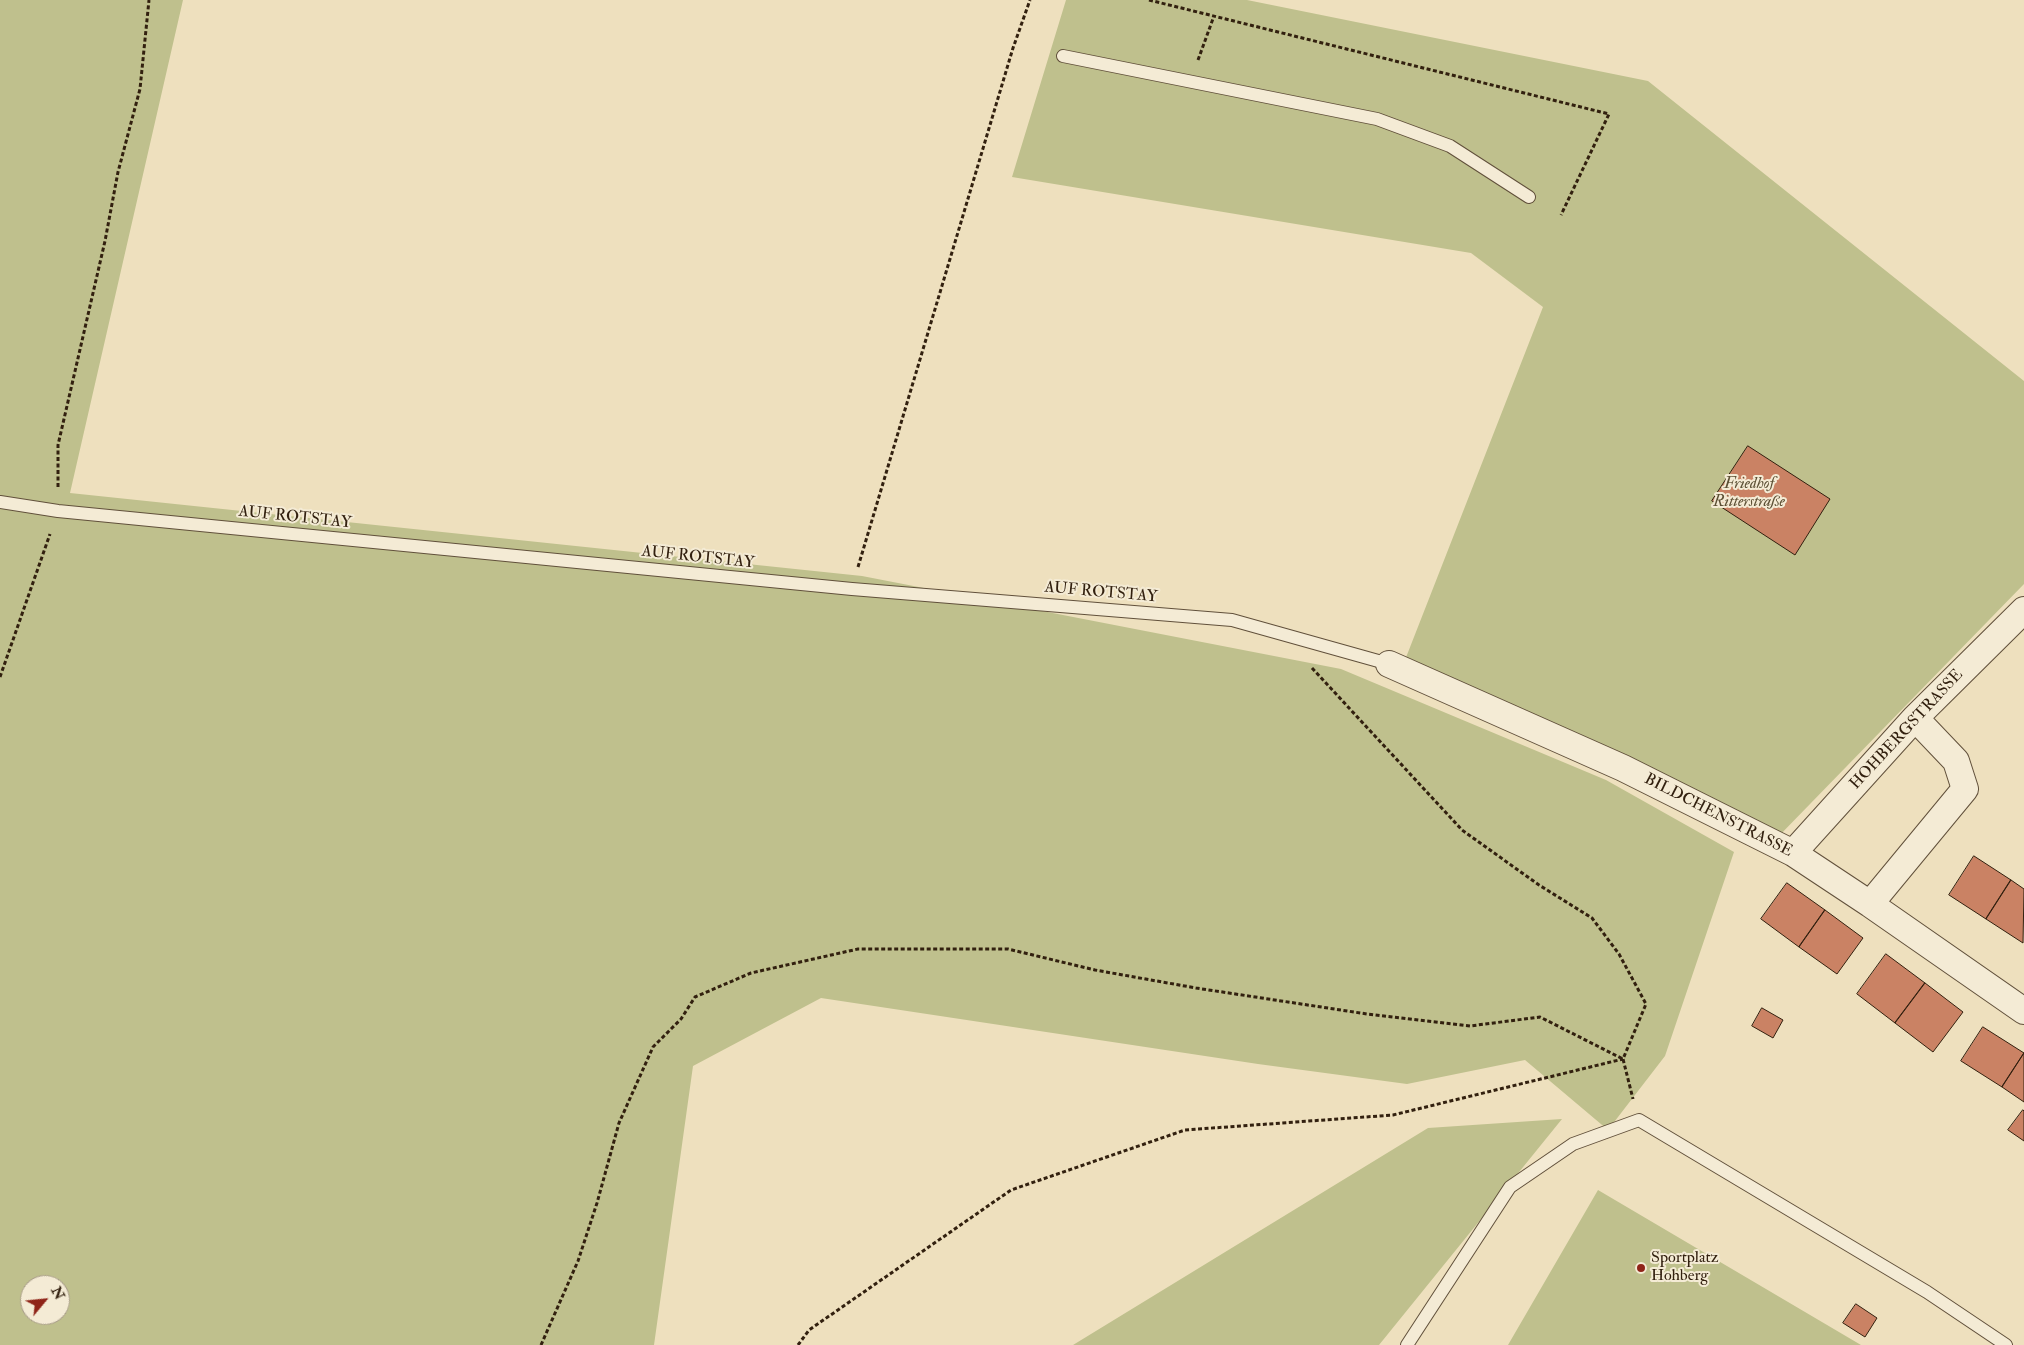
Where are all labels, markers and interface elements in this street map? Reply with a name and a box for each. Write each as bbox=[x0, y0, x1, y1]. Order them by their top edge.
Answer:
park label: Friedhof Ritterstraße bbox=[1713, 475, 1785, 513]
street label: AUF ROTSTAY bbox=[238, 503, 352, 533]
street label: AUF ROTSTAY bbox=[641, 543, 755, 573]
street label: AUF ROTSTAY bbox=[1044, 578, 1158, 608]
street label: HOHBERGSTRASSE bbox=[1846, 666, 1968, 794]
street label: BILDCHENSTRASSE bbox=[1641, 770, 1795, 862]
place label: Sportplatz Hohberg bbox=[1651, 1249, 1718, 1287]
marker: Sportplatz Hohberg bbox=[1635, 1262, 1647, 1274]
north arrow bbox=[20, 1275, 70, 1325]
text: N bbox=[47, 1284, 68, 1303]

